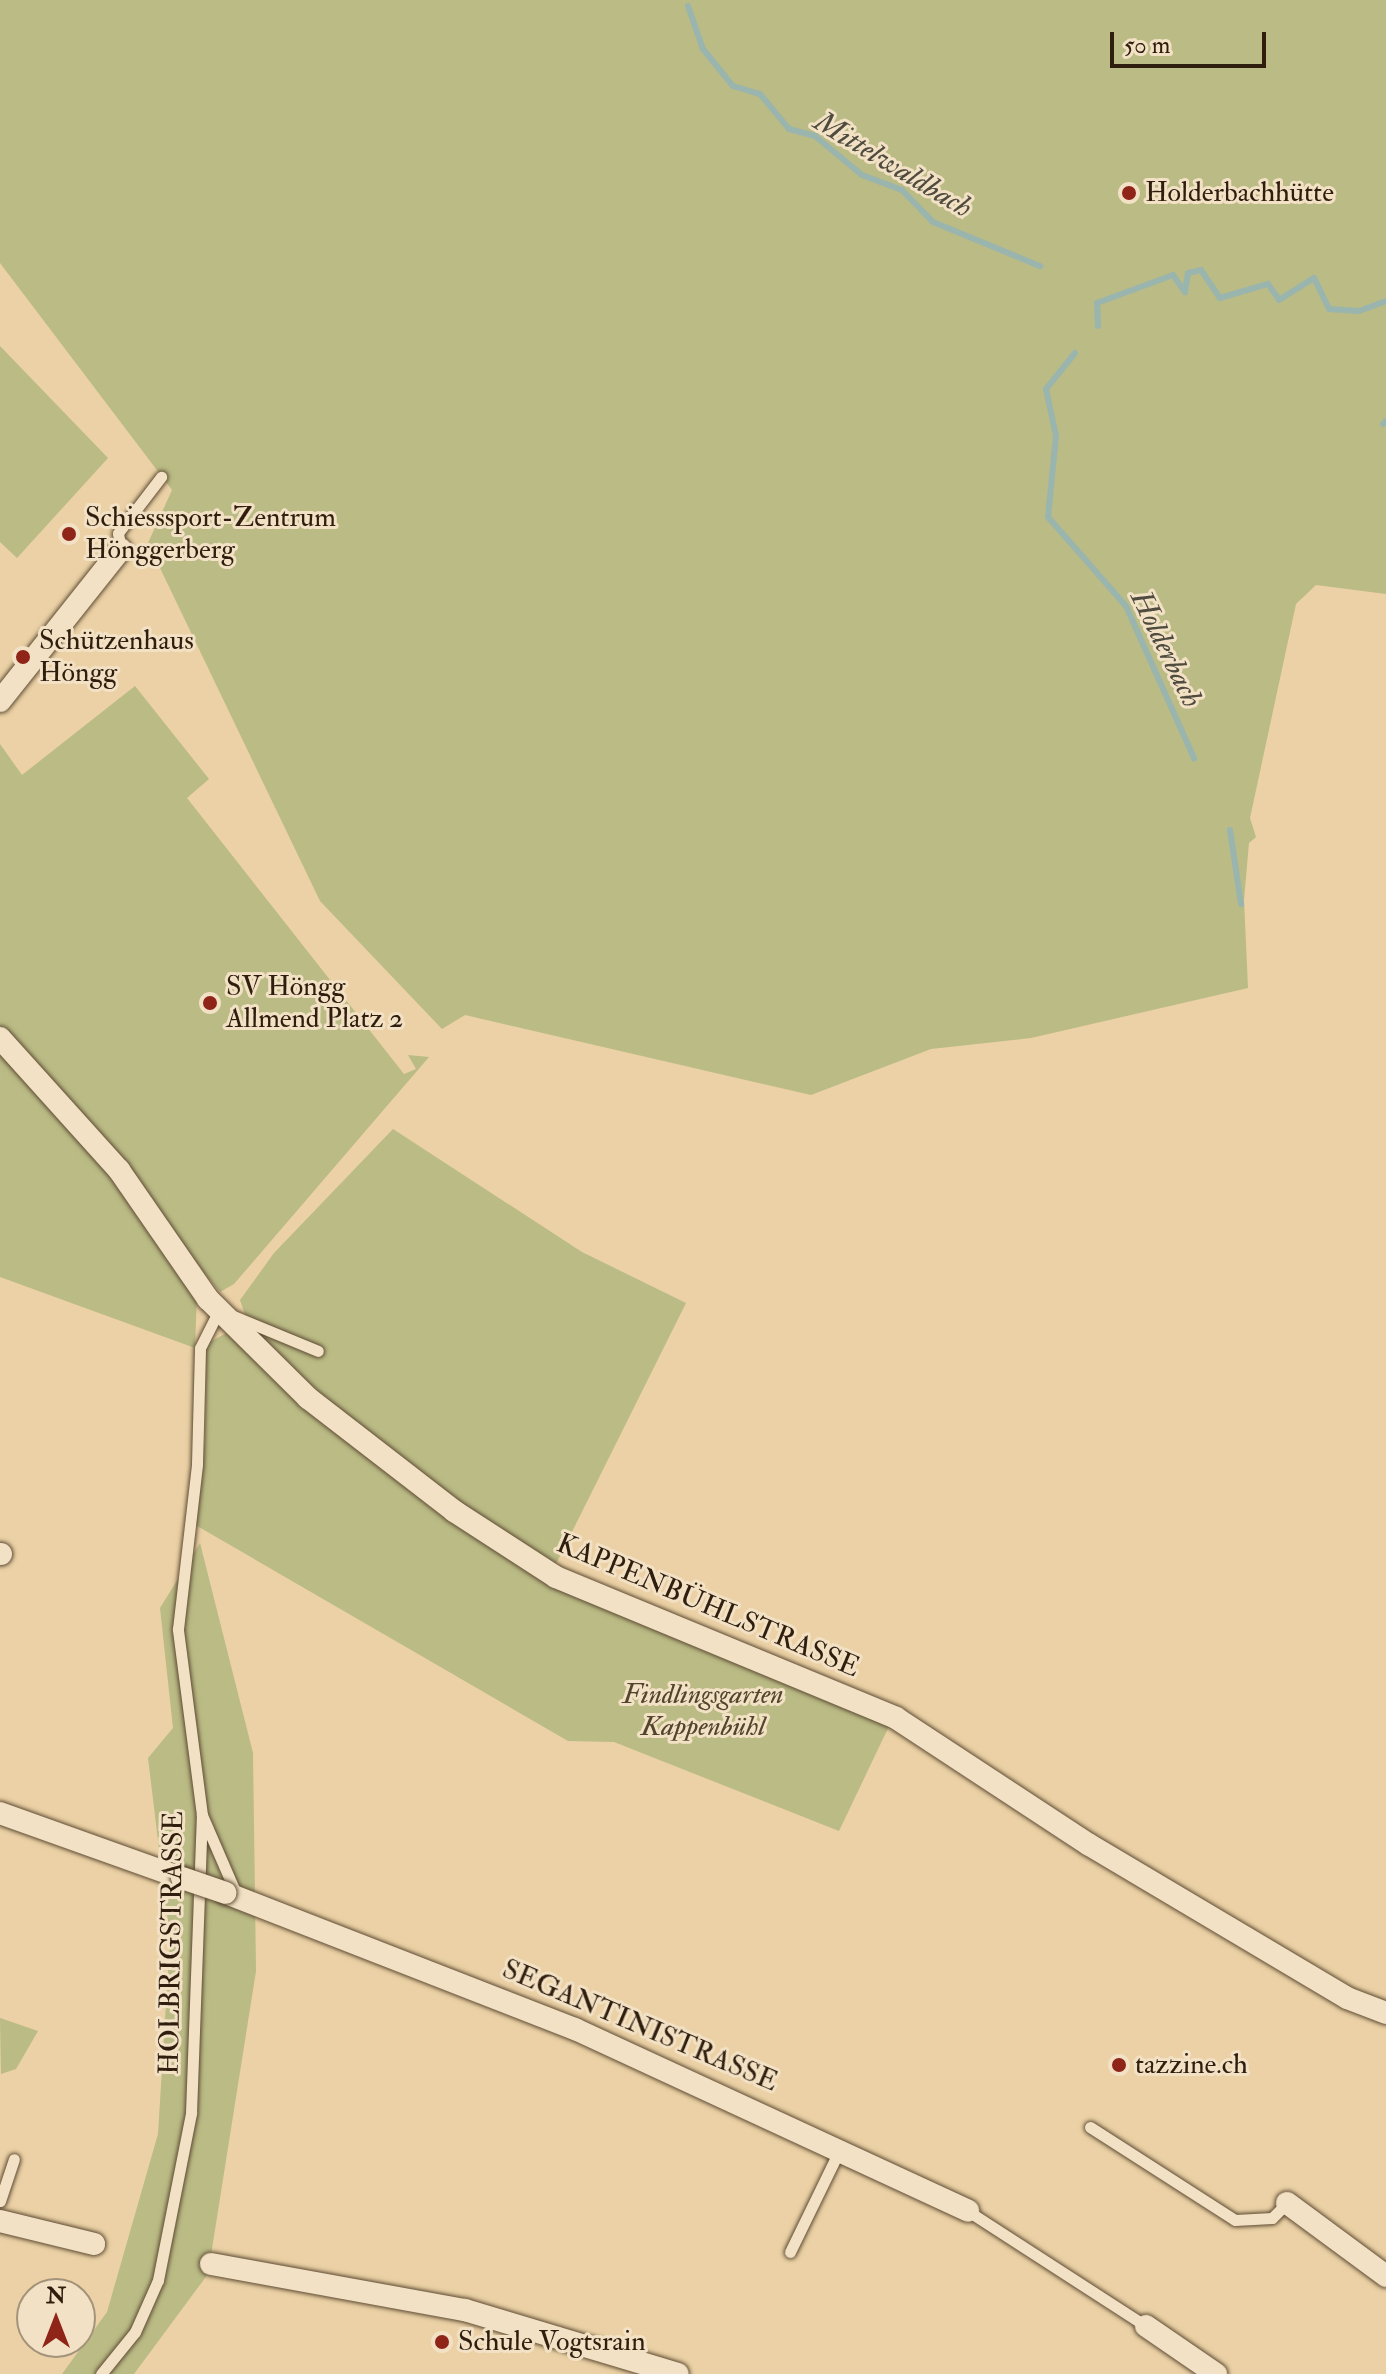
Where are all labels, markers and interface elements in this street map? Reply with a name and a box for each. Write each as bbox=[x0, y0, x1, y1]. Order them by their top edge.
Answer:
scale bar bbox=[1114, 16, 1270, 66]
text: 50 m bbox=[1124, 30, 1170, 61]
water label: Mittelwaldbach bbox=[808, 104, 978, 226]
place label: Holderbachhütte bbox=[1145, 176, 1334, 210]
marker: Holderbachhütte bbox=[1120, 184, 1138, 202]
place label: Schiesssport-Zentrum Hönggerberg bbox=[85, 501, 336, 567]
marker: Schiesssport-Zentrum Hönggerberg bbox=[60, 525, 78, 543]
water label: Holderbach bbox=[1122, 585, 1210, 713]
place label: Schützenhaus Höngg bbox=[39, 624, 194, 690]
marker: Schützenhaus Höngg bbox=[14, 648, 32, 666]
place label: SV Höngg Allmend Platz 2 bbox=[226, 970, 403, 1036]
marker: SV Höngg Allmend Platz 2 bbox=[201, 994, 219, 1012]
street label: KAPPENBÜHLSTRASSE bbox=[552, 1527, 864, 1685]
park label: Findlingsgarten Kappenbühl bbox=[622, 1678, 784, 1744]
street label: HOLBRIGSTRASSE bbox=[153, 1811, 191, 2075]
street label: SEGANTINISTRASSE bbox=[497, 1953, 783, 2099]
place label: tazzine.ch bbox=[1135, 2048, 1248, 2082]
marker: tazzine.ch bbox=[1110, 2056, 1128, 2074]
north arrow bbox=[16, 2278, 96, 2358]
text: N bbox=[46, 2282, 66, 2310]
place label: Schule Vogtsrain bbox=[458, 2325, 646, 2359]
marker: Schule Vogtsrain bbox=[433, 2333, 451, 2351]

